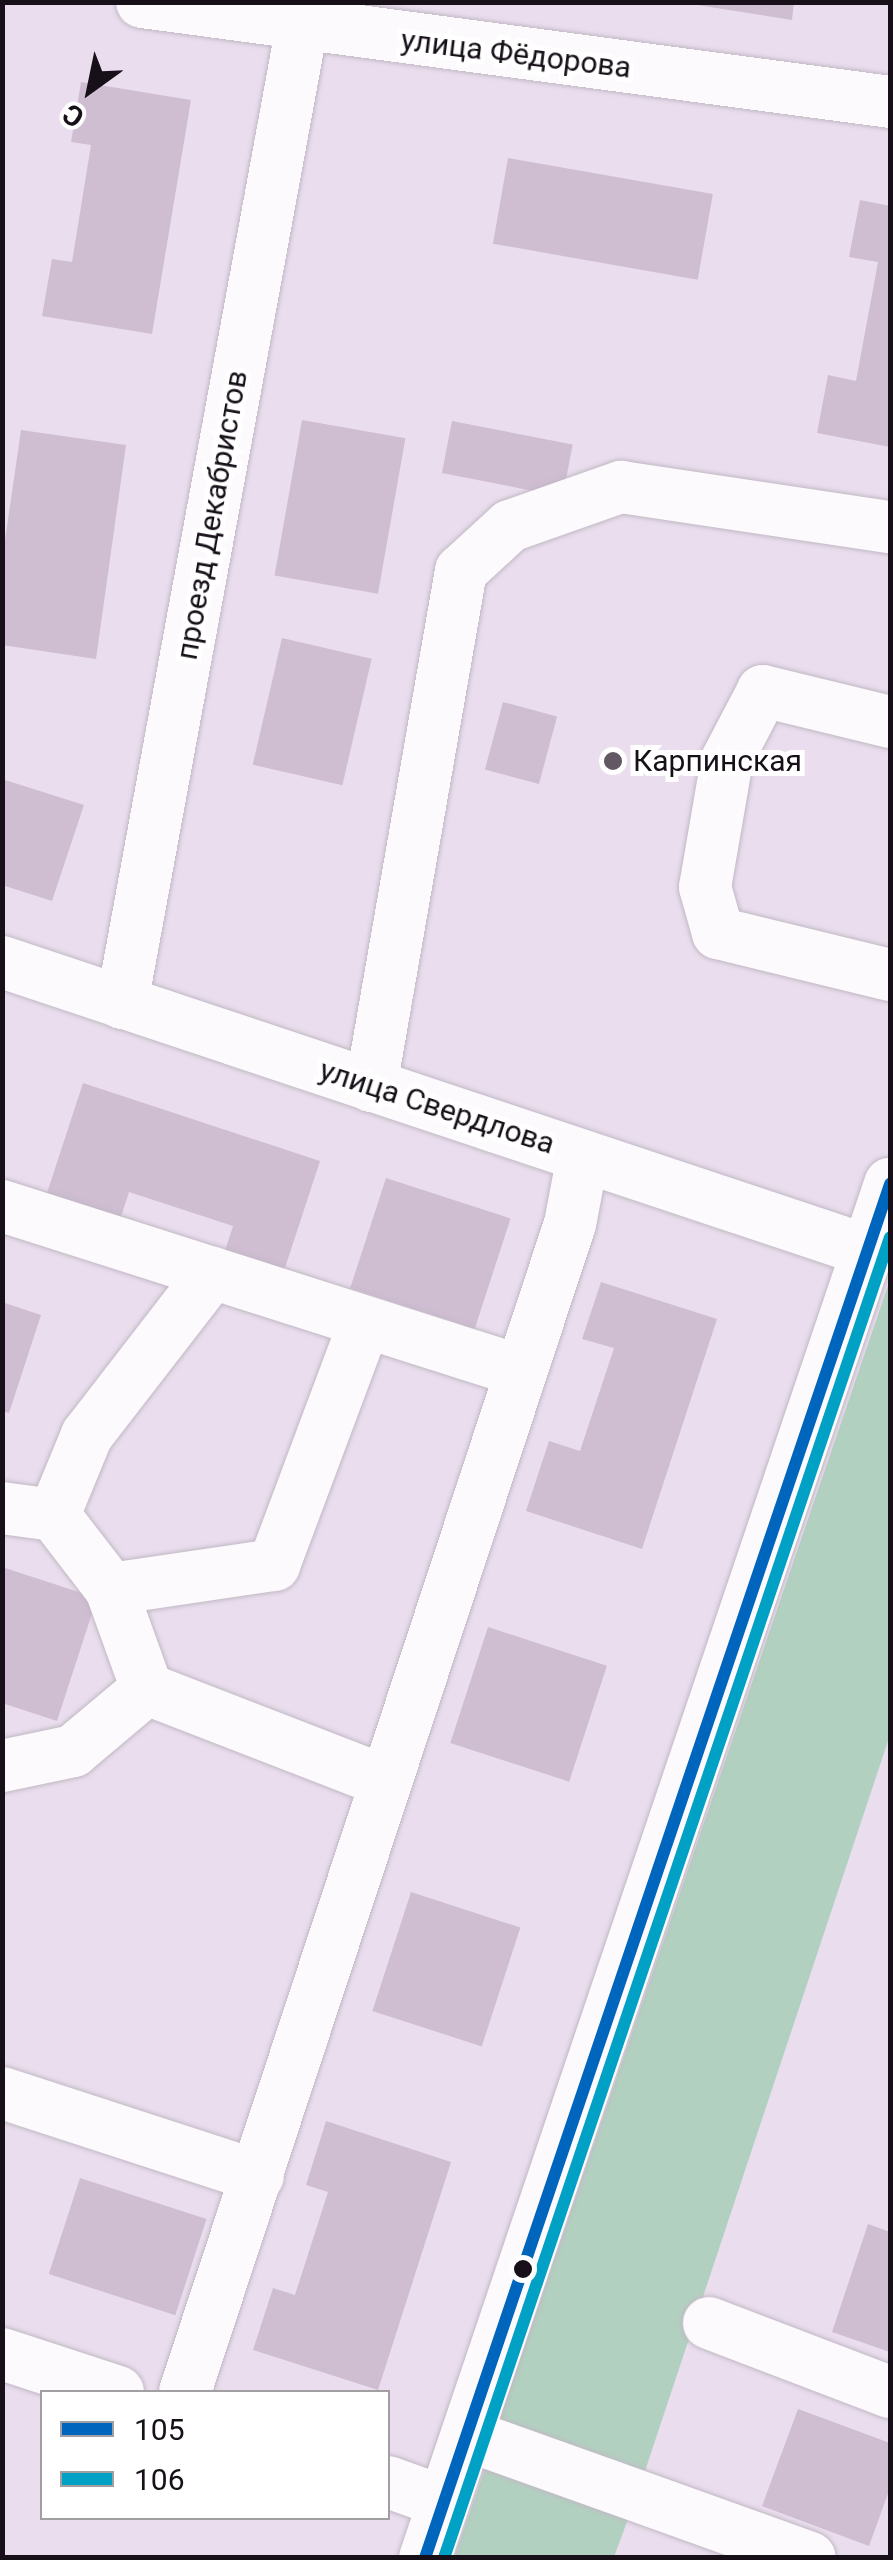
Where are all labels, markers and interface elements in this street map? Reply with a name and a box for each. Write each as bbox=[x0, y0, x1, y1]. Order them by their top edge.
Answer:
street label: улица Фёдорова bbox=[399, 22, 633, 86]
north arrow bbox=[40, 40, 140, 140]
text: С bbox=[57, 97, 90, 134]
street label: проезд Декабристов bbox=[169, 367, 255, 663]
place label: Карпинская bbox=[633, 743, 802, 779]
marker: Карпинская bbox=[602, 750, 624, 772]
street label: улица Свердлова bbox=[315, 1052, 559, 1162]
unlabelled marker bbox=[513, 2259, 533, 2279]
legend bbox=[40, 2390, 390, 2520]
text: 105 bbox=[134, 2412, 185, 2447]
text: 106 bbox=[134, 2462, 185, 2497]

